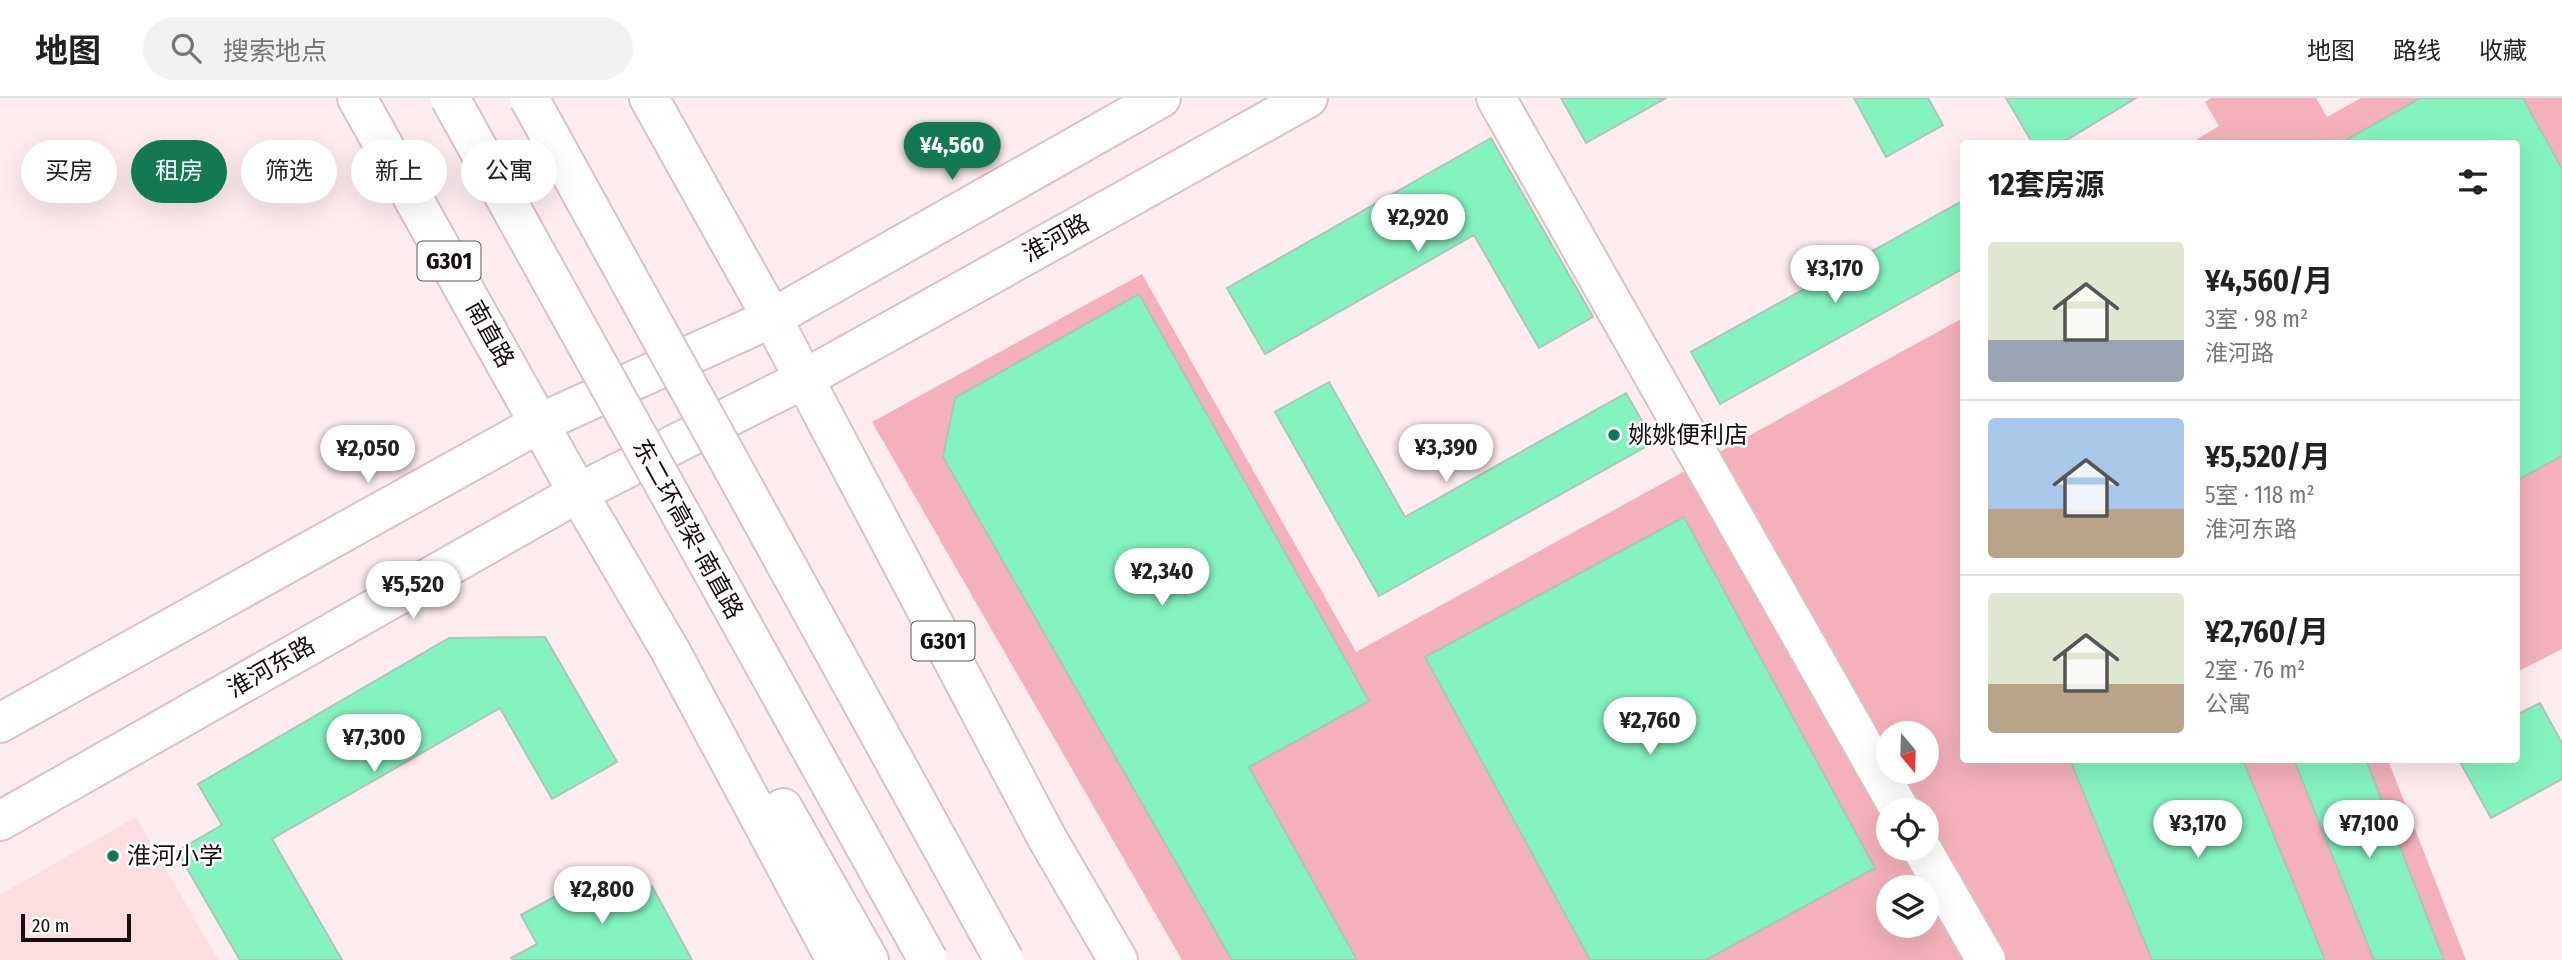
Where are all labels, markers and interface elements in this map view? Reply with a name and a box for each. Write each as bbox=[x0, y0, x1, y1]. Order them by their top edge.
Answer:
search box bbox=[143, 17, 633, 80]
icon: search bbox=[167, 29, 205, 67]
text: 地图 bbox=[35, 31, 101, 71]
text: 搜索地点 bbox=[223, 36, 327, 67]
text: 地图 bbox=[2307, 37, 2355, 65]
text: 路线 bbox=[2393, 37, 2441, 65]
text: 收藏 bbox=[2479, 37, 2527, 65]
pin: ¥4,560 bbox=[895, 122, 1009, 182]
text: ¥4,560 bbox=[920, 131, 984, 159]
chip: 买房 bbox=[21, 140, 117, 203]
chip: 租房 bbox=[131, 140, 227, 203]
chip: 筛选 bbox=[241, 140, 337, 203]
chip: 新上 bbox=[351, 140, 447, 203]
chip: 公寓 bbox=[461, 140, 557, 203]
icon: filters bbox=[2454, 163, 2492, 201]
text: 12套房源 bbox=[1988, 167, 2105, 203]
pin: ¥2,920 bbox=[1361, 194, 1475, 254]
text: ¥2,920 bbox=[1387, 203, 1449, 231]
street label: 淮河路 bbox=[1018, 208, 1094, 268]
road number: G301 bbox=[418, 242, 480, 280]
pin: ¥3,170 bbox=[1778, 246, 1892, 305]
text: ¥3,170 bbox=[1806, 254, 1864, 282]
text: ¥4,560/月 bbox=[2205, 263, 2333, 299]
icon: home bbox=[2044, 270, 2128, 354]
street label: 南直路 bbox=[460, 296, 520, 372]
text: 3室 · 98 m² bbox=[2205, 305, 2308, 333]
text: 淮河路 bbox=[2205, 339, 2274, 367]
place label: 姚姚便利店 bbox=[1628, 421, 1748, 449]
pin: ¥3,390 bbox=[1389, 424, 1503, 484]
pin: ¥2,050 bbox=[311, 426, 425, 485]
marker: 姚姚便利店 bbox=[1606, 427, 1622, 443]
text: ¥3,390 bbox=[1414, 433, 1478, 461]
text: ¥2,050 bbox=[336, 434, 400, 462]
street label: 东二环高架-南直路 bbox=[627, 434, 749, 624]
text: ¥5,520/月 bbox=[2205, 439, 2331, 475]
icon: home bbox=[2044, 446, 2128, 530]
text: 5室 · 118 m² bbox=[2205, 481, 2315, 509]
text: 淮河东路 bbox=[2205, 515, 2297, 543]
pin: ¥2,340 bbox=[1105, 548, 1219, 608]
text: ¥2,340 bbox=[1131, 557, 1193, 585]
pin: ¥5,520 bbox=[356, 561, 470, 621]
text: ¥5,520 bbox=[382, 570, 444, 598]
text: ¥2,760/月 bbox=[2205, 614, 2329, 650]
icon: home bbox=[2044, 621, 2128, 705]
road number: G301 bbox=[912, 622, 974, 660]
street label: 淮河东路 bbox=[222, 631, 320, 703]
text: 2室 · 76 m² bbox=[2205, 656, 2305, 684]
text: 公寓 bbox=[2205, 690, 2251, 718]
pin: ¥2,760 bbox=[1593, 698, 1707, 757]
text: ¥2,760 bbox=[1619, 706, 1681, 734]
pin: ¥7,300 bbox=[317, 714, 431, 774]
north arrow bbox=[1876, 721, 1939, 784]
map controls bbox=[1876, 721, 1939, 938]
text: ¥7,300 bbox=[342, 723, 406, 751]
button: locate bbox=[1876, 798, 1939, 861]
pin: ¥3,170 bbox=[2141, 800, 2255, 860]
pin: ¥7,100 bbox=[2312, 800, 2426, 860]
text: ¥3,170 bbox=[2169, 809, 2227, 837]
text: ¥7,100 bbox=[2339, 809, 2399, 837]
place label: 淮河小学 bbox=[127, 842, 223, 870]
marker: 淮河小学 bbox=[105, 848, 121, 864]
pin: ¥2,800 bbox=[545, 866, 659, 926]
text: ¥2,800 bbox=[570, 875, 634, 903]
button: layers bbox=[1876, 875, 1939, 938]
scale bar bbox=[21, 911, 131, 943]
text: 20 m bbox=[32, 914, 69, 937]

